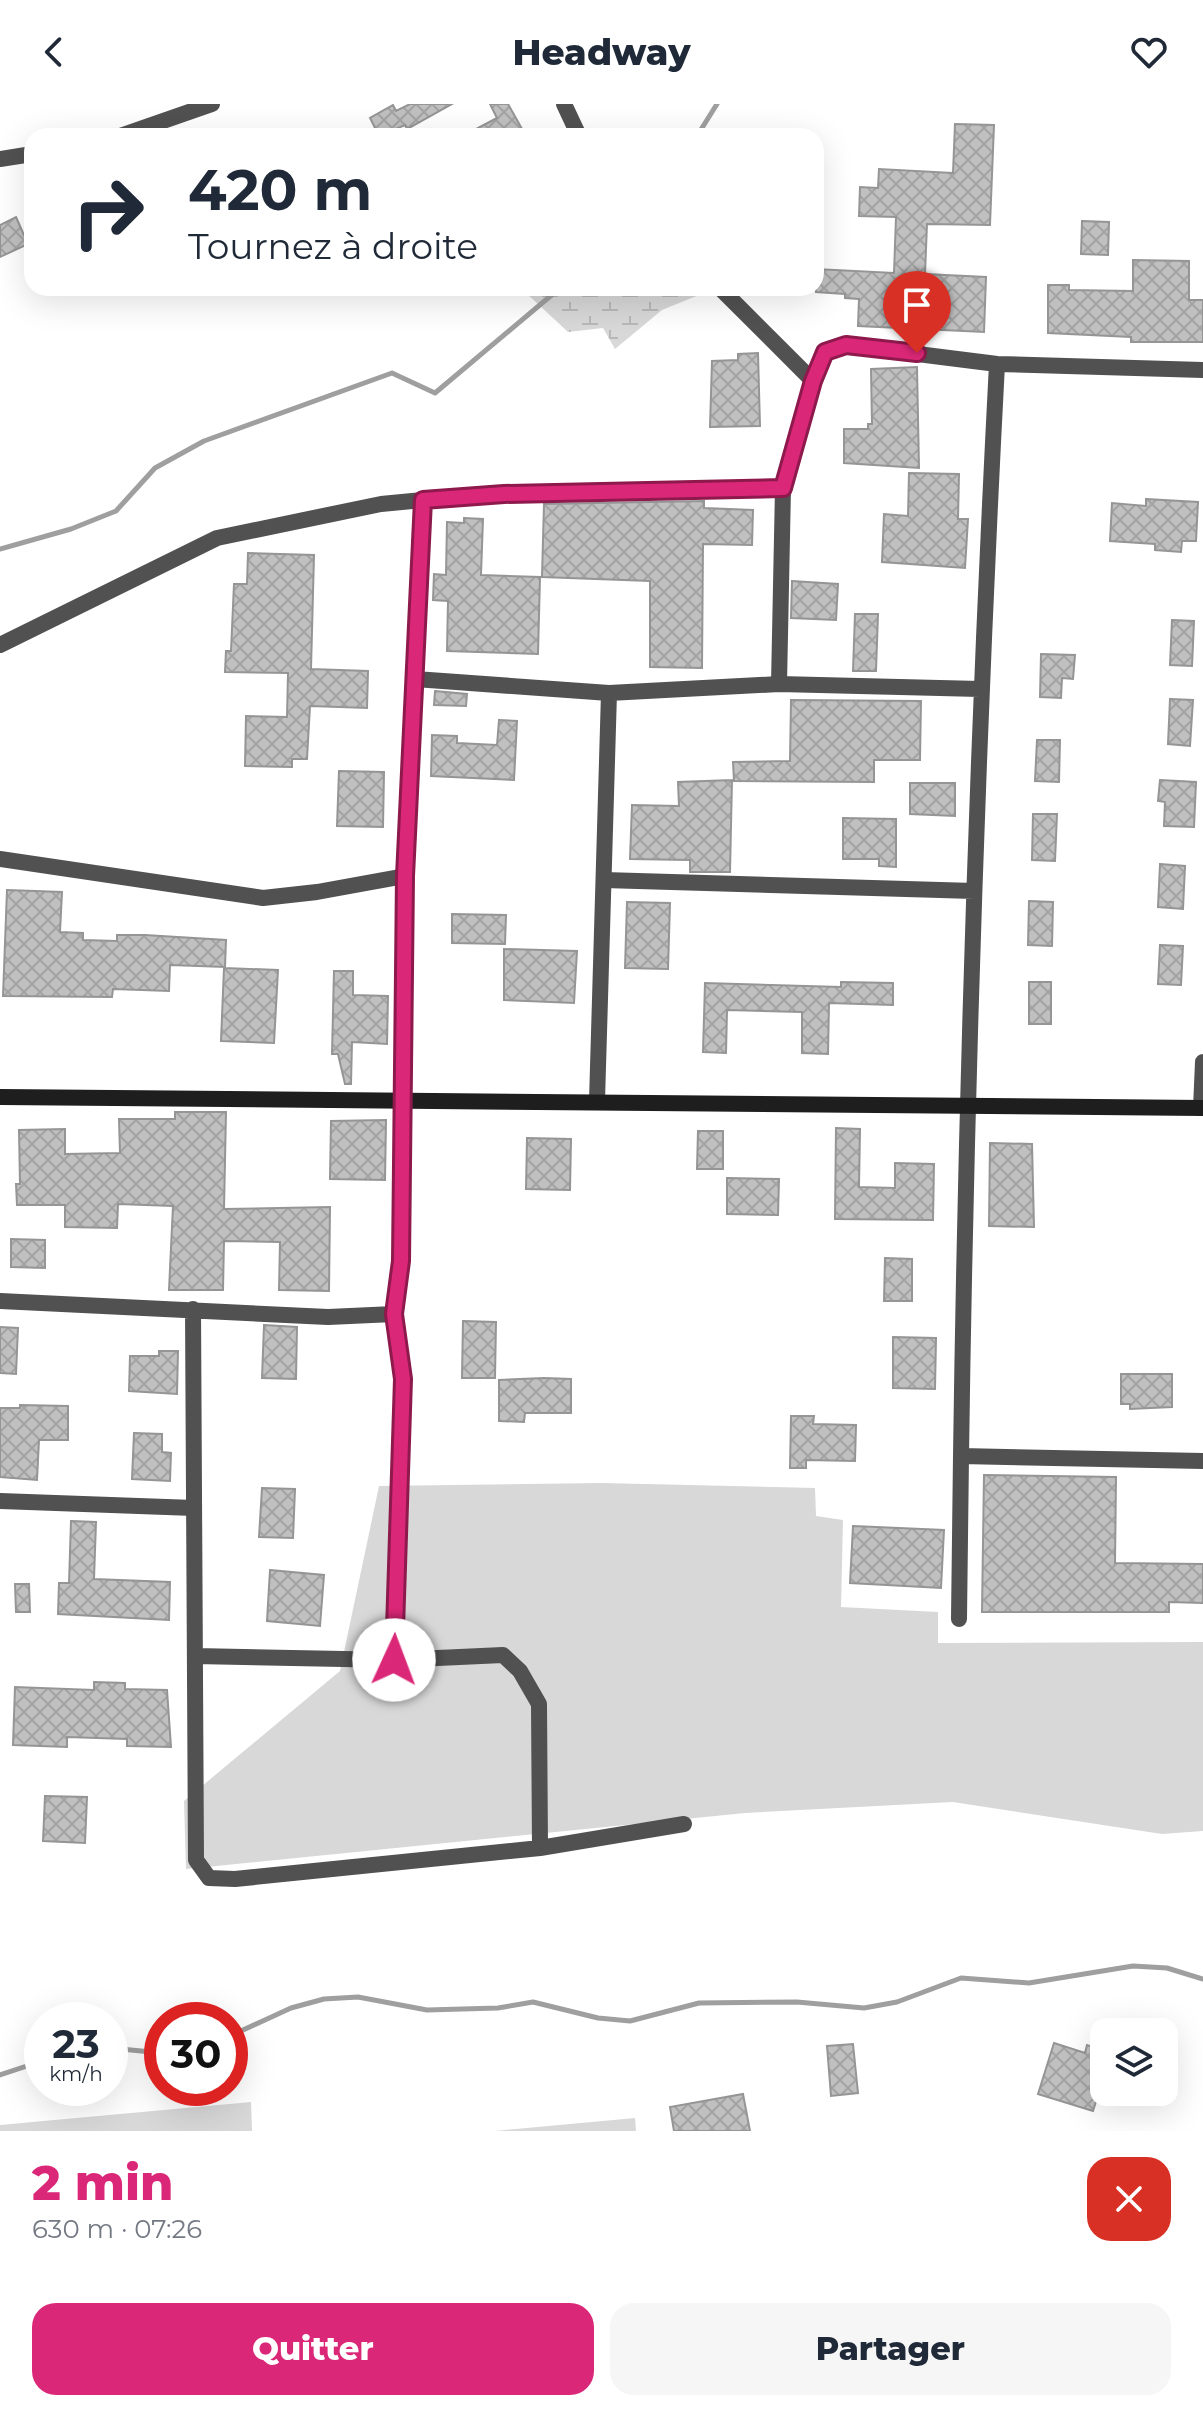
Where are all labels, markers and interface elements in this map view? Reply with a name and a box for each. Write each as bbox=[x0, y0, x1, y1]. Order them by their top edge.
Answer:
icon: back bbox=[32, 30, 76, 74]
text: Headway bbox=[513, 30, 691, 74]
icon: heart bbox=[1127, 30, 1171, 74]
text: 420 m bbox=[188, 156, 372, 224]
icon: right bbox=[56, 160, 160, 264]
text: Tournez à droite bbox=[188, 224, 478, 268]
pin bbox=[883, 271, 951, 353]
icon: arrive bbox=[895, 283, 939, 327]
position arrow bbox=[352, 1618, 436, 1702]
speed limit sign: 30 bbox=[144, 2002, 248, 2106]
map controls bbox=[1090, 2018, 1178, 2106]
button: layers bbox=[1090, 2018, 1178, 2106]
text: 23 bbox=[52, 2019, 100, 2068]
text: km/h bbox=[49, 2062, 103, 2086]
text: 2 min bbox=[32, 2154, 173, 2212]
button: close bbox=[1087, 2157, 1171, 2241]
text: 630 m · 07:26 bbox=[32, 2213, 202, 2245]
button: Quitter bbox=[32, 2303, 594, 2395]
button: Partager bbox=[610, 2303, 1171, 2395]

